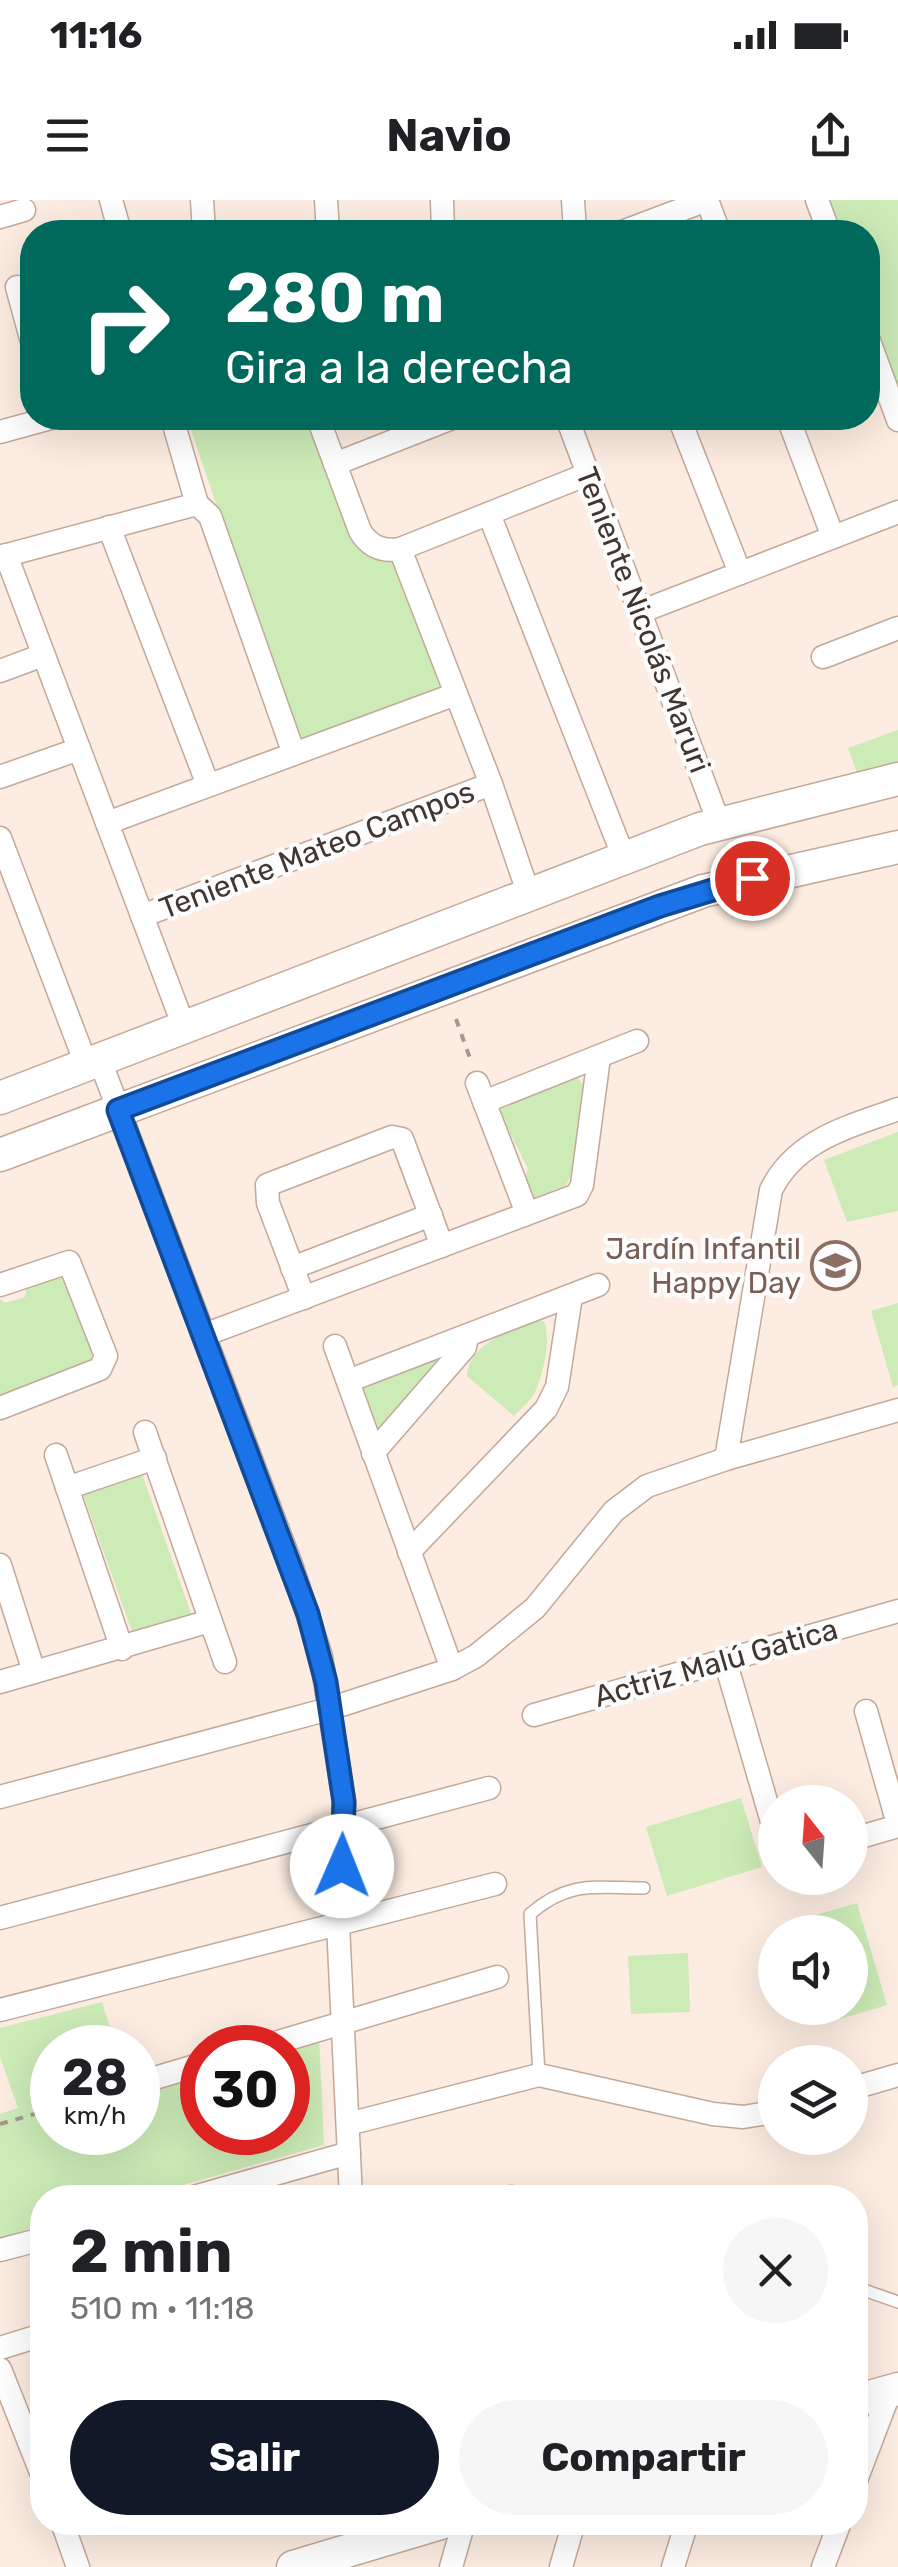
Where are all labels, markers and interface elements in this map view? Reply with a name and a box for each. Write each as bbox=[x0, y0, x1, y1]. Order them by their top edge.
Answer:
text: 11:16 bbox=[50, 12, 143, 58]
icon: menu bbox=[40, 108, 95, 163]
icon: share bbox=[803, 108, 858, 163]
text: Navio bbox=[386, 109, 512, 162]
text: 280 m bbox=[225, 257, 445, 340]
icon: right bbox=[60, 260, 190, 390]
text: Gira a la derecha bbox=[225, 341, 573, 394]
street label: Teniente Nicolás Maruri bbox=[568, 462, 718, 778]
street label: Teniente Mateo Campos bbox=[154, 773, 480, 927]
pin bbox=[710, 836, 795, 921]
icon: arrive bbox=[725, 851, 780, 906]
place label: Jardín Infantil Happy Day bbox=[606, 1231, 801, 1301]
school or university icon: Jardín Infantil Happy Day bbox=[810, 1240, 862, 1292]
street label: Actriz Malú Gatica bbox=[590, 1611, 842, 1715]
north arrow bbox=[758, 1785, 868, 1895]
map controls bbox=[758, 1785, 868, 2155]
position arrow bbox=[290, 1814, 394, 1918]
button: sound bbox=[758, 1915, 868, 2025]
speed limit sign: 30 bbox=[180, 2025, 310, 2155]
button: layers bbox=[758, 2045, 868, 2155]
text: 28 bbox=[62, 2048, 128, 2108]
text: km/h bbox=[64, 2101, 126, 2130]
text: 2 min bbox=[70, 2216, 232, 2287]
button: close bbox=[723, 2218, 828, 2323]
text: 510 m · 11:18 bbox=[70, 2289, 255, 2327]
button: Salir bbox=[70, 2400, 439, 2515]
button: Compartir bbox=[459, 2400, 828, 2515]

